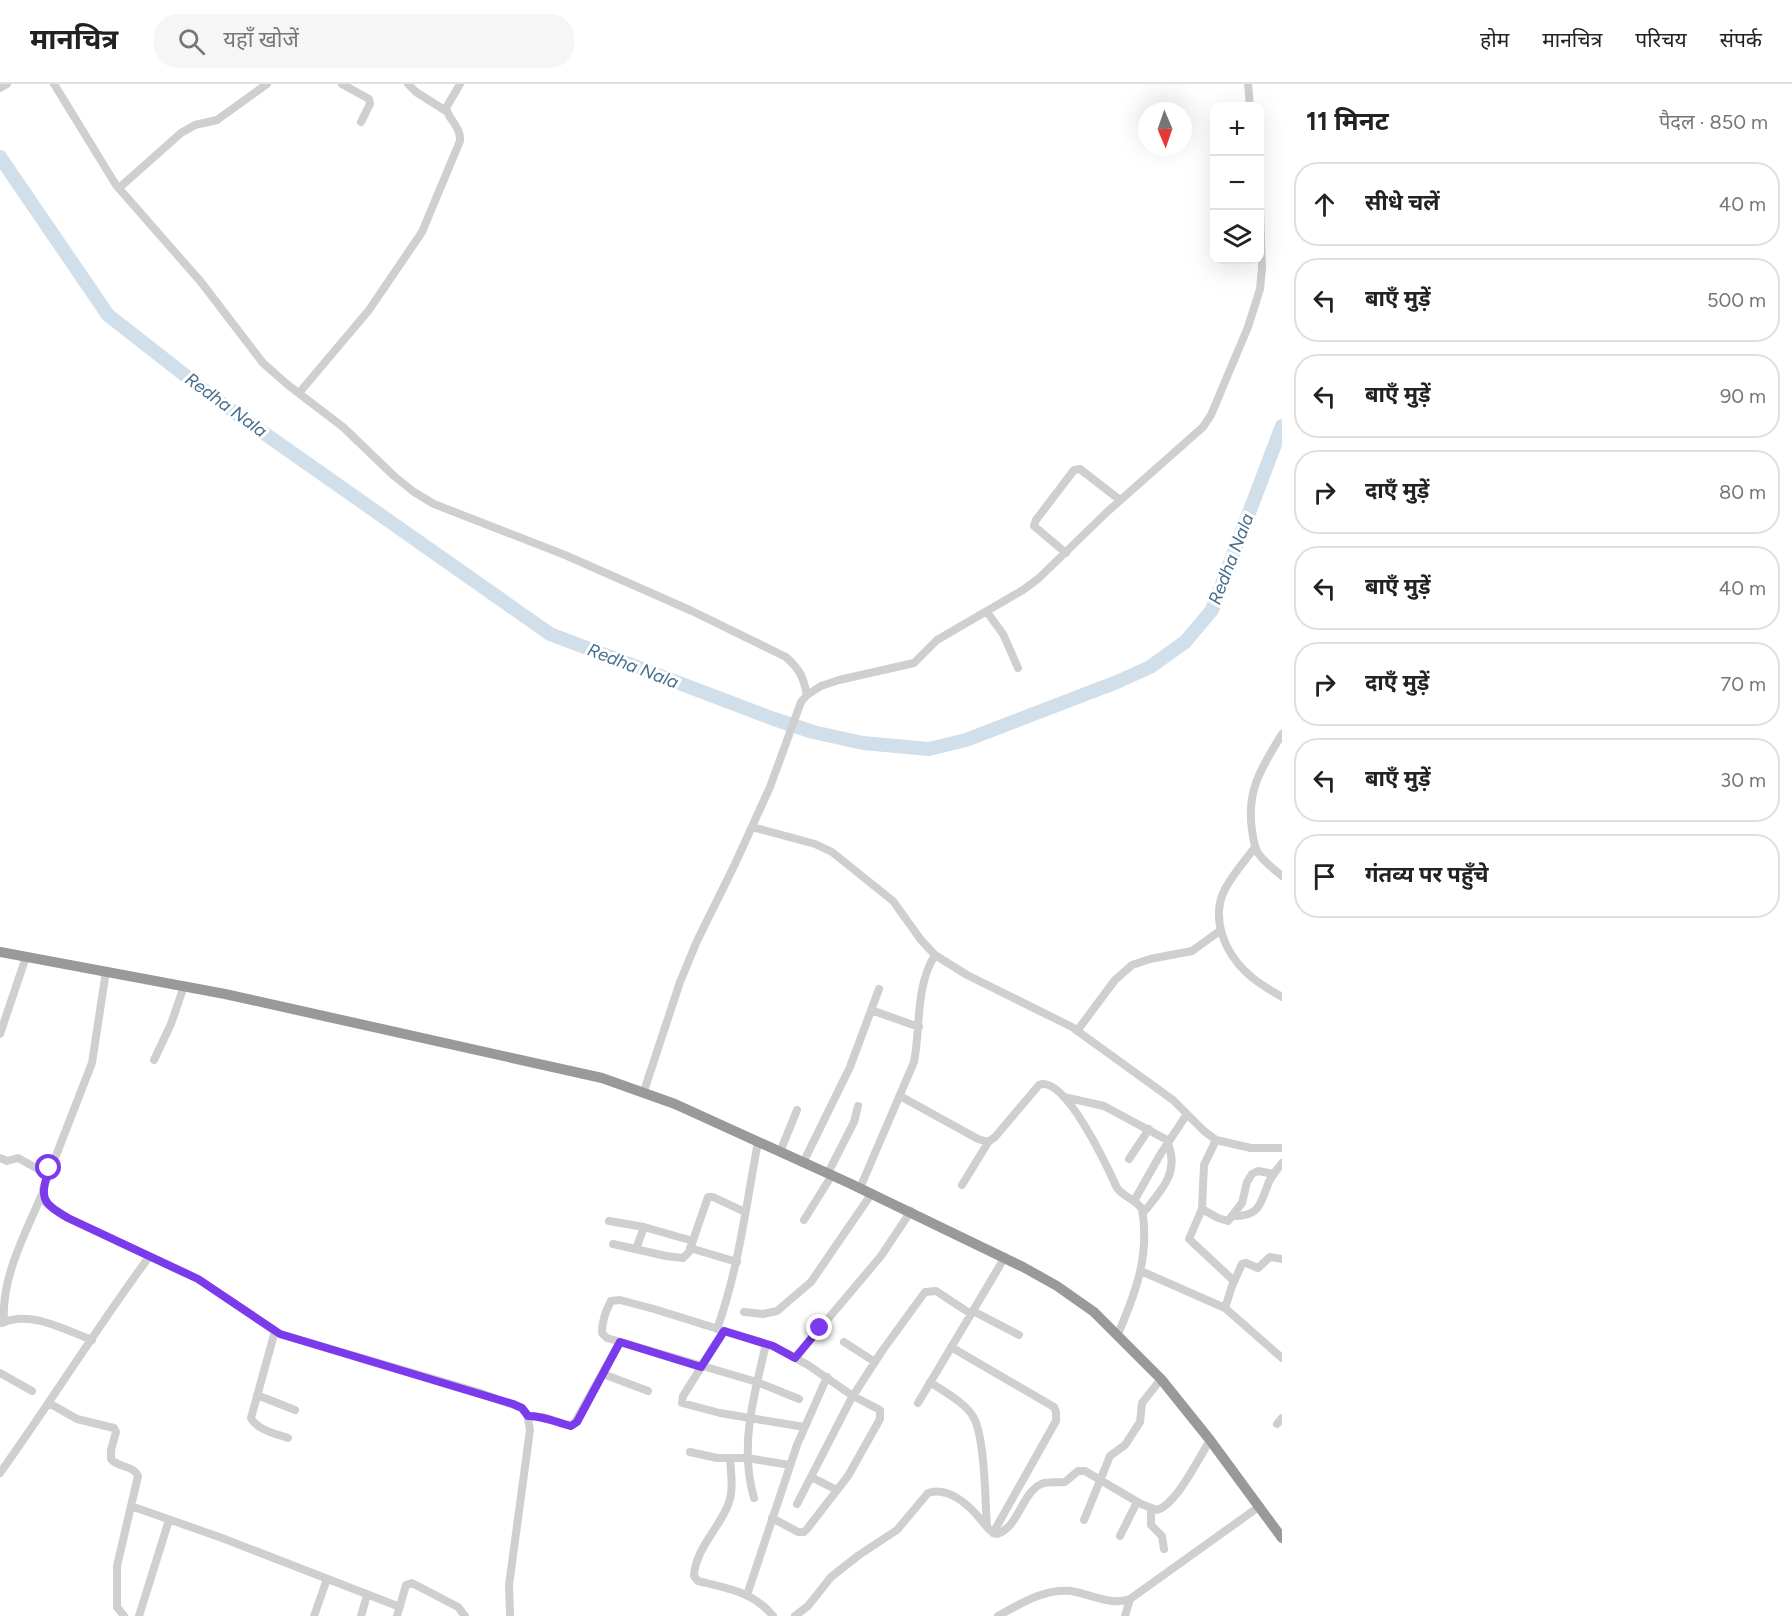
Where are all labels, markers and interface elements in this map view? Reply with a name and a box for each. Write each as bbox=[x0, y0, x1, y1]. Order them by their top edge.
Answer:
search box bbox=[154, 14, 574, 68]
text: मानचित्र bbox=[30, 22, 118, 56]
icon: search bbox=[175, 25, 208, 58]
text: यहाँ खोजें bbox=[223, 26, 299, 53]
text: होम bbox=[1480, 27, 1509, 52]
text: मानचित्र bbox=[1542, 27, 1602, 52]
text: परिचय bbox=[1635, 27, 1687, 52]
text: संपर्क bbox=[1720, 27, 1762, 52]
north arrow bbox=[1138, 102, 1192, 156]
map controls bbox=[1210, 102, 1264, 264]
button: + bbox=[1210, 102, 1264, 156]
text: 11 मिनट bbox=[1306, 105, 1389, 137]
text: पैदल · 850 m bbox=[1659, 110, 1768, 134]
button: − bbox=[1210, 156, 1264, 210]
icon: ahead bbox=[1308, 188, 1341, 221]
text: सीधे चलें bbox=[1365, 189, 1440, 216]
text: 40 m bbox=[1719, 192, 1766, 216]
button: layers bbox=[1210, 210, 1264, 264]
icon: left bbox=[1308, 284, 1341, 317]
text: बाएँ मुड़ें bbox=[1365, 285, 1431, 312]
text: 500 m bbox=[1707, 288, 1766, 312]
water label: Redha Nala bbox=[181, 368, 272, 442]
icon: left bbox=[1308, 380, 1341, 413]
text: बाएँ मुड़ें bbox=[1365, 381, 1431, 408]
text: 90 m bbox=[1720, 384, 1766, 408]
icon: right bbox=[1308, 476, 1341, 509]
text: दाएँ मुड़ें bbox=[1365, 477, 1429, 504]
text: 80 m bbox=[1719, 480, 1766, 504]
water label: Redha Nala bbox=[1204, 510, 1259, 608]
icon: left bbox=[1308, 572, 1341, 605]
text: बाएँ मुड़ें bbox=[1365, 573, 1431, 600]
text: 40 m bbox=[1719, 576, 1766, 600]
water label: Redha Nala bbox=[584, 639, 682, 694]
icon: right bbox=[1308, 668, 1341, 701]
text: दाएँ मुड़ें bbox=[1365, 669, 1429, 696]
text: 70 m bbox=[1720, 672, 1766, 696]
icon: left bbox=[1308, 764, 1341, 797]
text: बाएँ मुड़ें bbox=[1365, 765, 1431, 792]
text: 30 m bbox=[1720, 768, 1766, 792]
icon: arrive bbox=[1308, 860, 1341, 893]
text: गंतव्य पर पहुँचे bbox=[1365, 861, 1489, 888]
route start bbox=[35, 1154, 61, 1180]
route end bbox=[806, 1314, 832, 1340]

